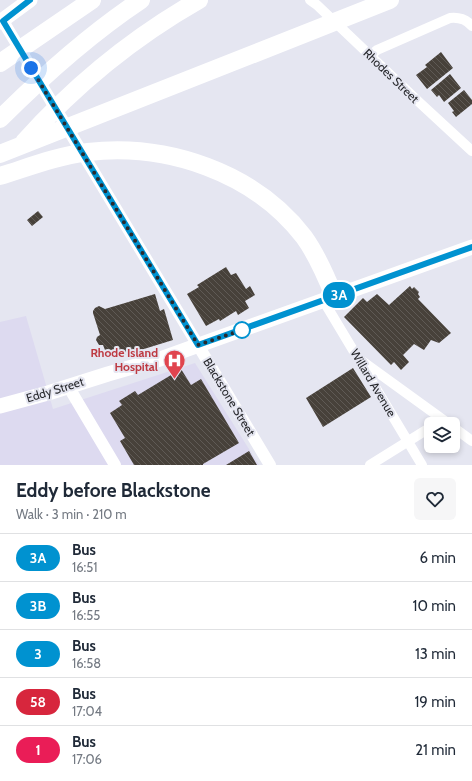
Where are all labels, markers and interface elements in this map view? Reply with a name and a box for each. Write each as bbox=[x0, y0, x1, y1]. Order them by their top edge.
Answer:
street label: Rhodes Street bbox=[360, 45, 422, 106]
your location bbox=[21, 58, 41, 78]
line badge: 3A bbox=[321, 282, 357, 308]
text: 3A bbox=[331, 286, 347, 304]
unlabelled marker bbox=[233, 321, 251, 339]
place label: Rhode Island Hospital bbox=[90, 345, 158, 374]
street label: Willard Avenue bbox=[347, 346, 400, 419]
hospital icon: Rhode Island Hospital bbox=[161, 347, 187, 380]
street label: Blackstone Street bbox=[200, 355, 259, 439]
street label: Eddy Street bbox=[24, 374, 85, 405]
map controls bbox=[424, 417, 460, 453]
button: layers bbox=[424, 417, 460, 453]
button: heart bbox=[414, 478, 456, 520]
text: Eddy before Blackstone bbox=[16, 479, 211, 502]
text: Walk · 3 min · 210 m bbox=[16, 506, 127, 522]
text: Bus bbox=[72, 541, 96, 559]
text: 3A bbox=[30, 549, 46, 567]
text: 6 min bbox=[419, 549, 456, 567]
text: 16:51 bbox=[72, 559, 98, 575]
text: Bus bbox=[72, 589, 96, 607]
text: 3B bbox=[30, 597, 46, 615]
text: 10 min bbox=[413, 597, 456, 615]
text: 16:55 bbox=[72, 607, 100, 623]
text: Bus bbox=[72, 637, 96, 655]
text: 3 bbox=[34, 645, 42, 663]
text: 13 min bbox=[415, 645, 456, 663]
text: 16:58 bbox=[72, 655, 101, 671]
text: Bus bbox=[72, 685, 96, 703]
text: 58 bbox=[30, 693, 46, 711]
text: 19 min bbox=[414, 693, 456, 711]
text: 17:04 bbox=[72, 703, 102, 719]
text: Bus bbox=[72, 733, 96, 751]
text: 1 bbox=[35, 741, 41, 759]
text: 21 min bbox=[415, 741, 456, 759]
text: 17:06 bbox=[72, 751, 102, 767]

